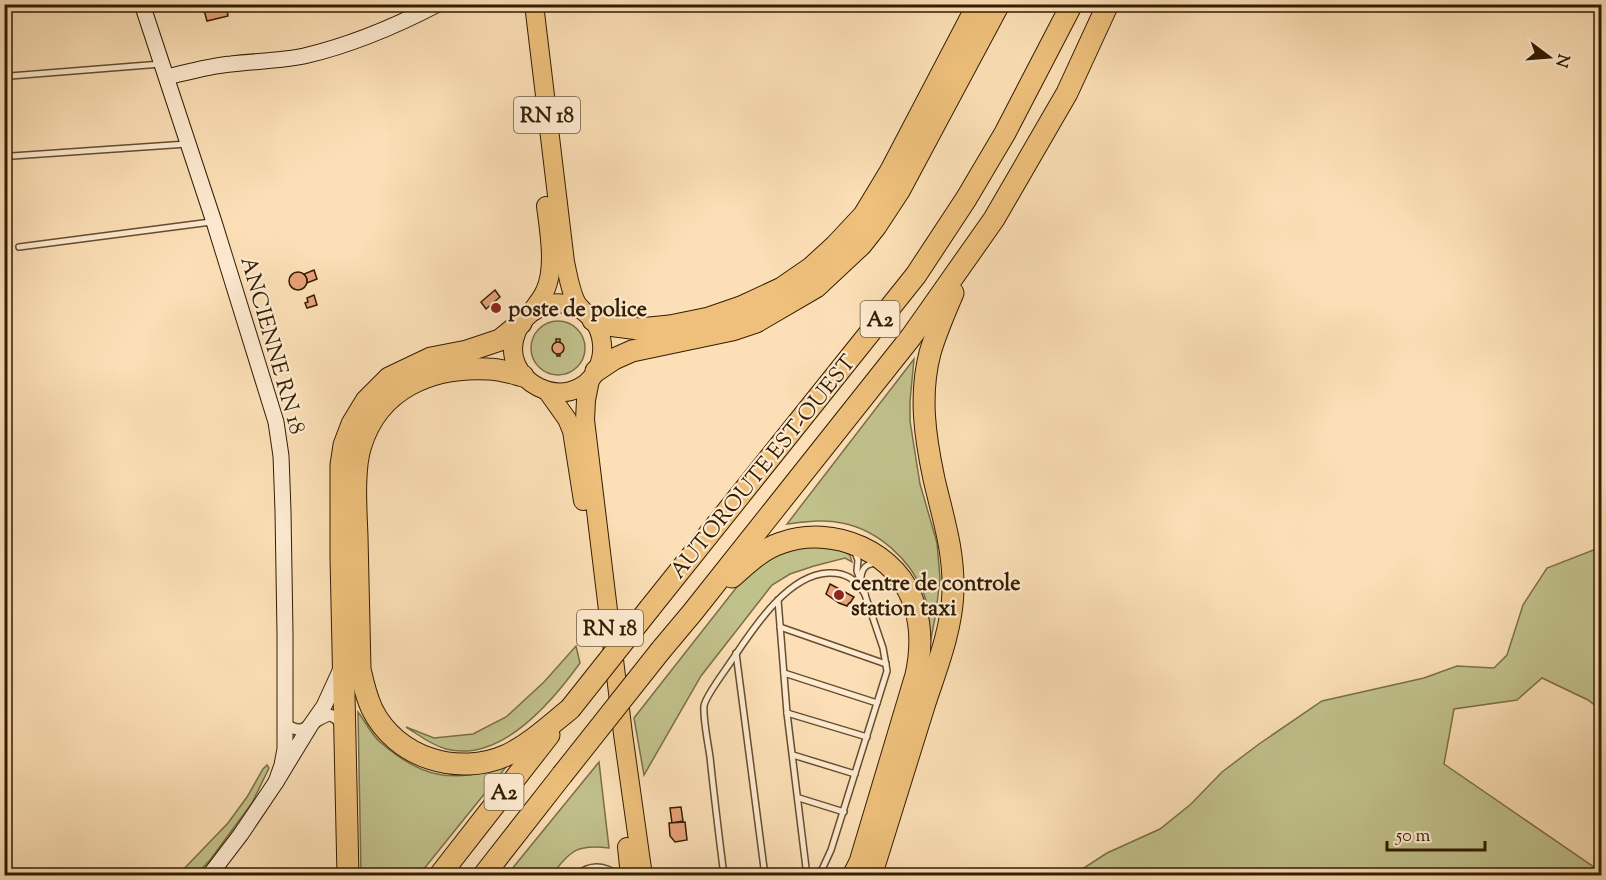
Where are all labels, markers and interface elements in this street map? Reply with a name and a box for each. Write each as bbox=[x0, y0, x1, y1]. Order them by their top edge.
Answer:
north arrow bbox=[1519, 27, 1579, 87]
text: N bbox=[1548, 51, 1574, 70]
road number: RN 18 bbox=[514, 97, 580, 133]
street label: ANCIENNE RN 18 bbox=[230, 253, 312, 438]
place label: poste de police bbox=[508, 295, 647, 327]
marker: poste de police bbox=[489, 301, 503, 315]
road number: A2 bbox=[860, 301, 900, 337]
street label: AUTOROUTE EST-OUEST bbox=[664, 349, 865, 587]
place label: centre de controle station taxi bbox=[851, 569, 1020, 626]
marker: centre de controle station taxi bbox=[832, 588, 846, 602]
road number: RN 18 bbox=[577, 610, 643, 646]
road number: A2 bbox=[484, 774, 524, 810]
scale bar bbox=[1387, 814, 1484, 852]
text: 50 m bbox=[1395, 824, 1431, 850]

